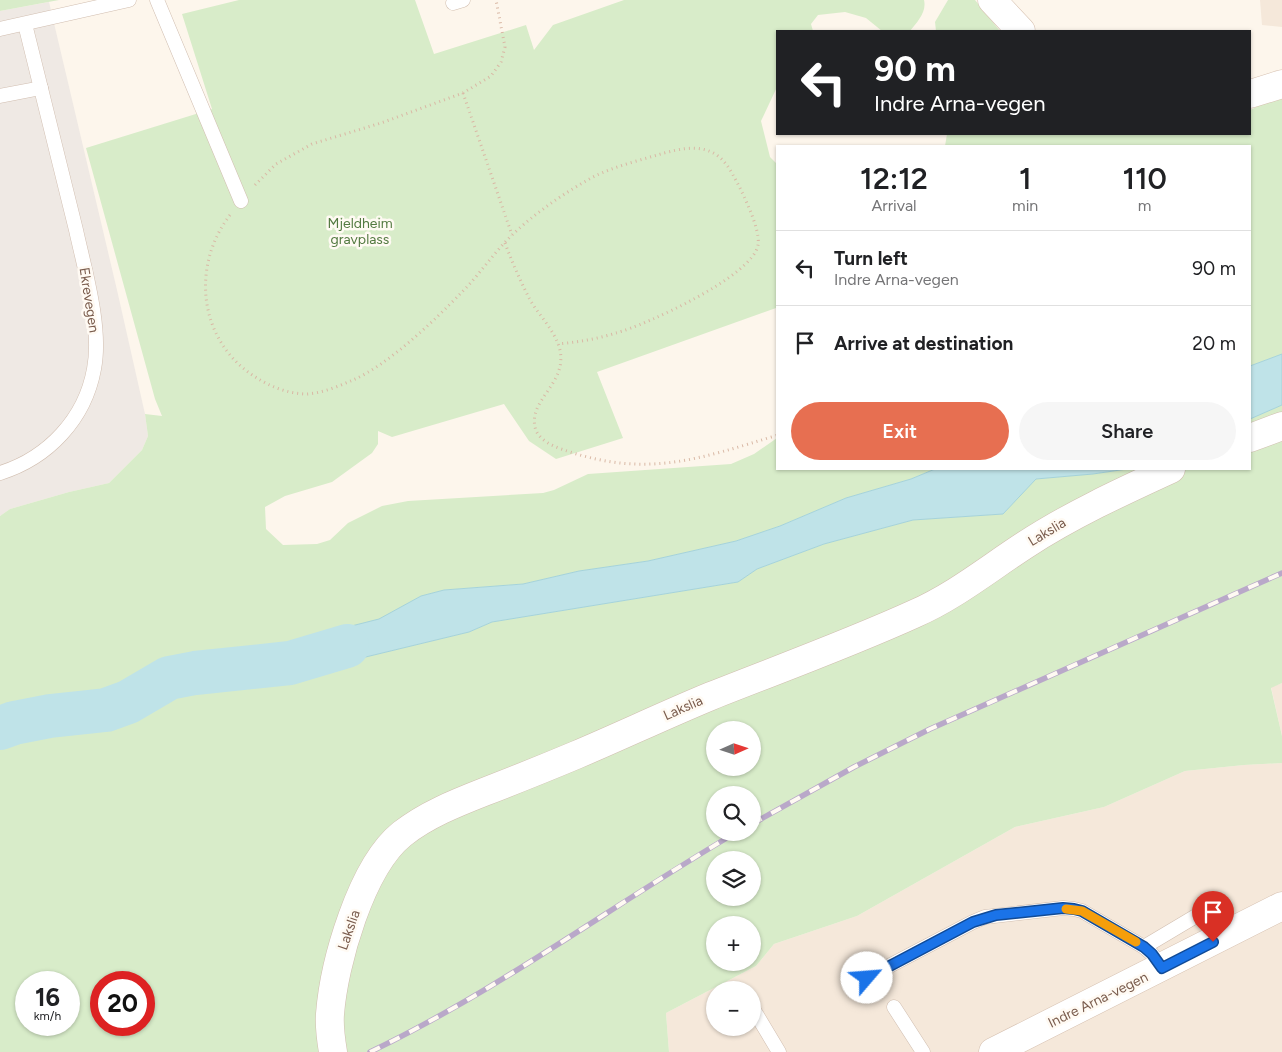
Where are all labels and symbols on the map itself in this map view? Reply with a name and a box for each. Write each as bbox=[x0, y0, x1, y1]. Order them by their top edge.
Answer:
park label: Mjeldheim gravplass bbox=[327, 215, 393, 248]
street label: Ekrevegen bbox=[75, 266, 103, 334]
street label: Lakslia bbox=[1025, 514, 1069, 550]
street label: Lakslia bbox=[661, 692, 705, 724]
north arrow bbox=[706, 721, 761, 776]
pin bbox=[1192, 891, 1234, 942]
street label: Lakslia bbox=[334, 908, 364, 952]
position arrow bbox=[840, 951, 892, 1003]
street label: Indre Arna-vegen bbox=[1045, 968, 1151, 1032]
speed limit sign: 20 bbox=[90, 971, 155, 1036]

